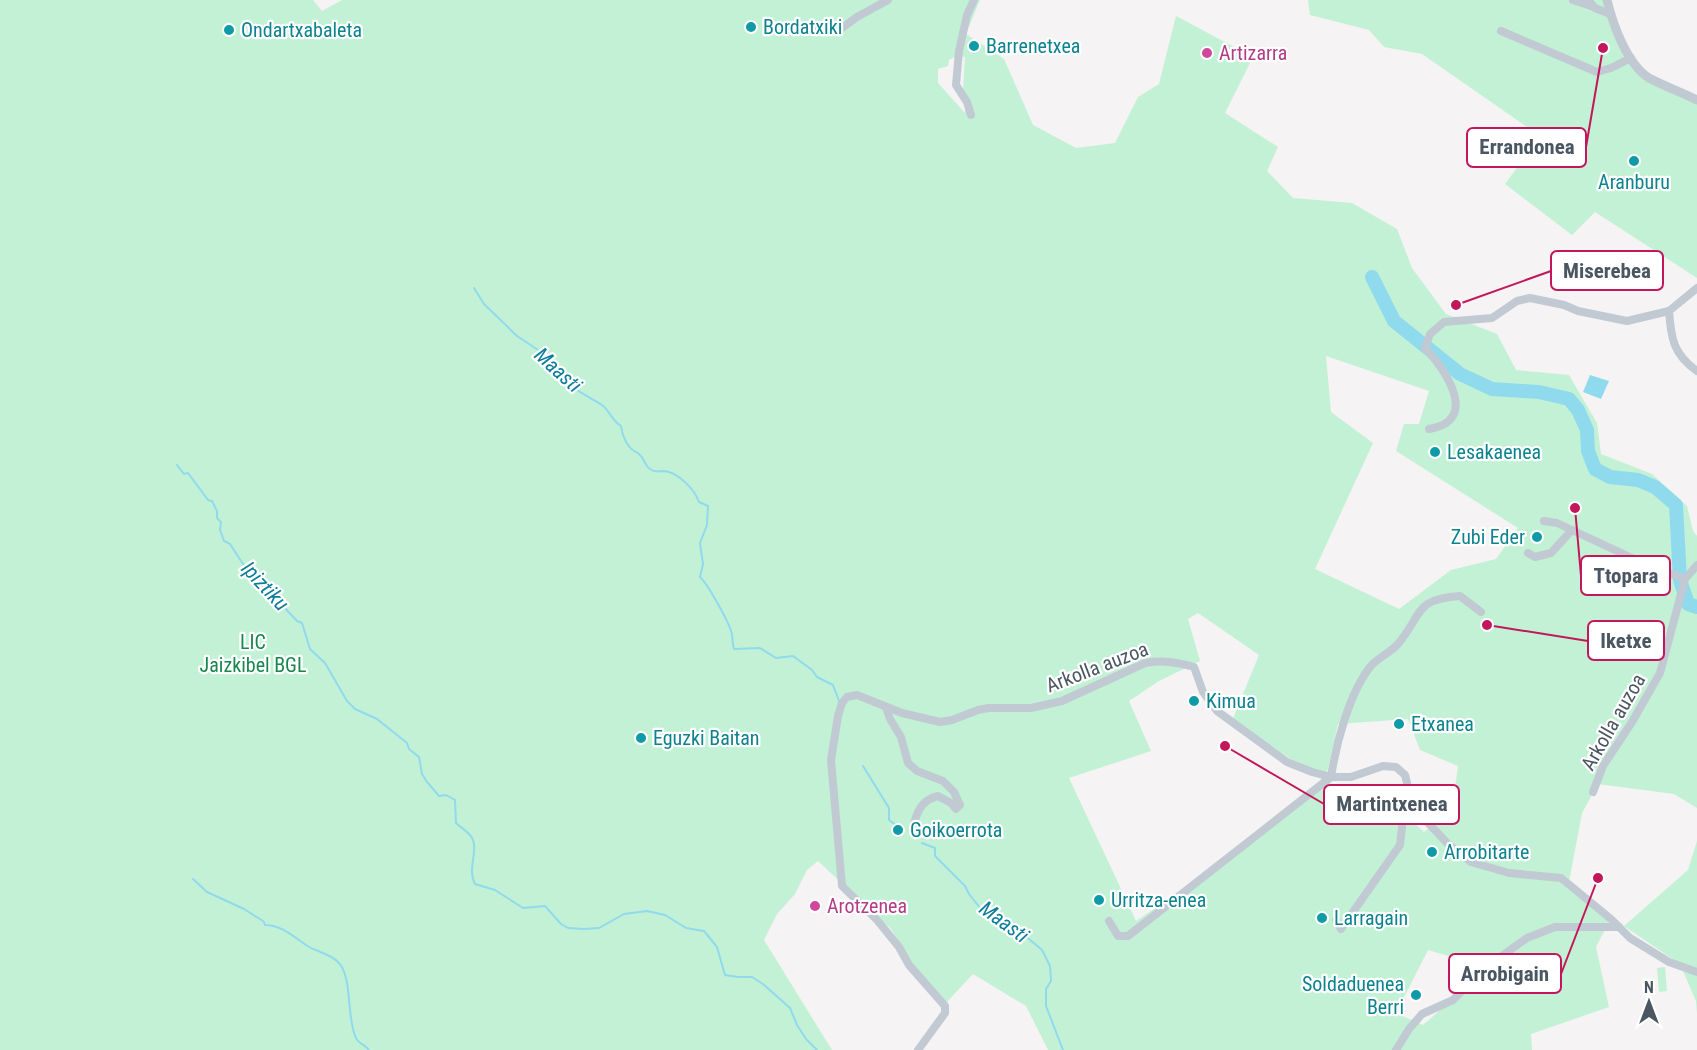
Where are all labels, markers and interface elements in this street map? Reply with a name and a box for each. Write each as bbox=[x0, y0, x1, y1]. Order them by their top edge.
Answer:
place label: Bordatxiki bbox=[763, 15, 842, 39]
place label: Ondartxabaleta bbox=[241, 18, 362, 42]
marker: Bordatxiki bbox=[744, 20, 758, 34]
marker: Ondartxabaleta bbox=[222, 23, 236, 37]
place label: Barrenetxea bbox=[986, 34, 1080, 58]
marker: Barrenetxea bbox=[967, 39, 981, 53]
place label: Artizarra bbox=[1219, 41, 1287, 65]
marker: Artizarra bbox=[1200, 46, 1214, 60]
callout: Errandonea bbox=[1467, 128, 1586, 167]
text: Errandonea bbox=[1479, 135, 1575, 159]
marker: Aranburu bbox=[1627, 154, 1641, 168]
place label: Aranburu bbox=[1598, 170, 1670, 194]
callout: Miserebea bbox=[1551, 251, 1663, 290]
text: Miserebea bbox=[1563, 259, 1651, 283]
water label: Maasti bbox=[530, 343, 587, 398]
place label: Lesakaenea bbox=[1447, 440, 1541, 464]
marker: Lesakaenea bbox=[1428, 445, 1442, 459]
place label: Zubi Eder bbox=[1451, 525, 1525, 549]
marker: Zubi Eder bbox=[1530, 530, 1544, 544]
water label: Ipiztiku bbox=[236, 556, 294, 616]
callout: Ttopara bbox=[1581, 556, 1670, 595]
text: Ttopara bbox=[1594, 564, 1659, 588]
callout: Iketxe bbox=[1588, 621, 1664, 660]
text: Iketxe bbox=[1600, 629, 1652, 653]
park label: LIC Jaizkibel BGL bbox=[200, 630, 306, 677]
street label: Arkolla auzoa bbox=[1043, 637, 1151, 697]
street label: Arkolla auzoa bbox=[1576, 669, 1650, 775]
place label: Kimua bbox=[1206, 689, 1256, 713]
marker: Kimua bbox=[1187, 694, 1201, 708]
place label: Etxanea bbox=[1411, 712, 1474, 736]
marker: Etxanea bbox=[1392, 717, 1406, 731]
place label: Eguzki Baitan bbox=[653, 726, 760, 750]
marker: Eguzki Baitan bbox=[634, 731, 648, 745]
callout: Martintxenea bbox=[1324, 785, 1459, 824]
text: Martintxenea bbox=[1336, 792, 1448, 816]
place label: Goikoerrota bbox=[910, 818, 1002, 842]
marker: Goikoerrota bbox=[891, 823, 905, 837]
place label: Arrobitarte bbox=[1444, 840, 1529, 864]
marker: Arrobitarte bbox=[1425, 845, 1439, 859]
place label: Urritza-enea bbox=[1111, 888, 1206, 912]
marker: Urritza-enea bbox=[1092, 893, 1106, 907]
place label: Arotzenea bbox=[827, 894, 907, 918]
water label: Maasti bbox=[975, 896, 1034, 948]
marker: Arotzenea bbox=[808, 899, 822, 913]
place label: Larragain bbox=[1334, 906, 1408, 930]
marker: Larragain bbox=[1315, 911, 1329, 925]
callout: Arrobigain bbox=[1449, 954, 1561, 993]
text: Arrobigain bbox=[1461, 962, 1549, 986]
place label: Soldaduenea Berri bbox=[1302, 972, 1404, 1019]
north arrow bbox=[1619, 972, 1679, 1032]
text: N bbox=[1644, 978, 1654, 997]
marker: Soldaduenea Berri bbox=[1409, 988, 1423, 1002]

